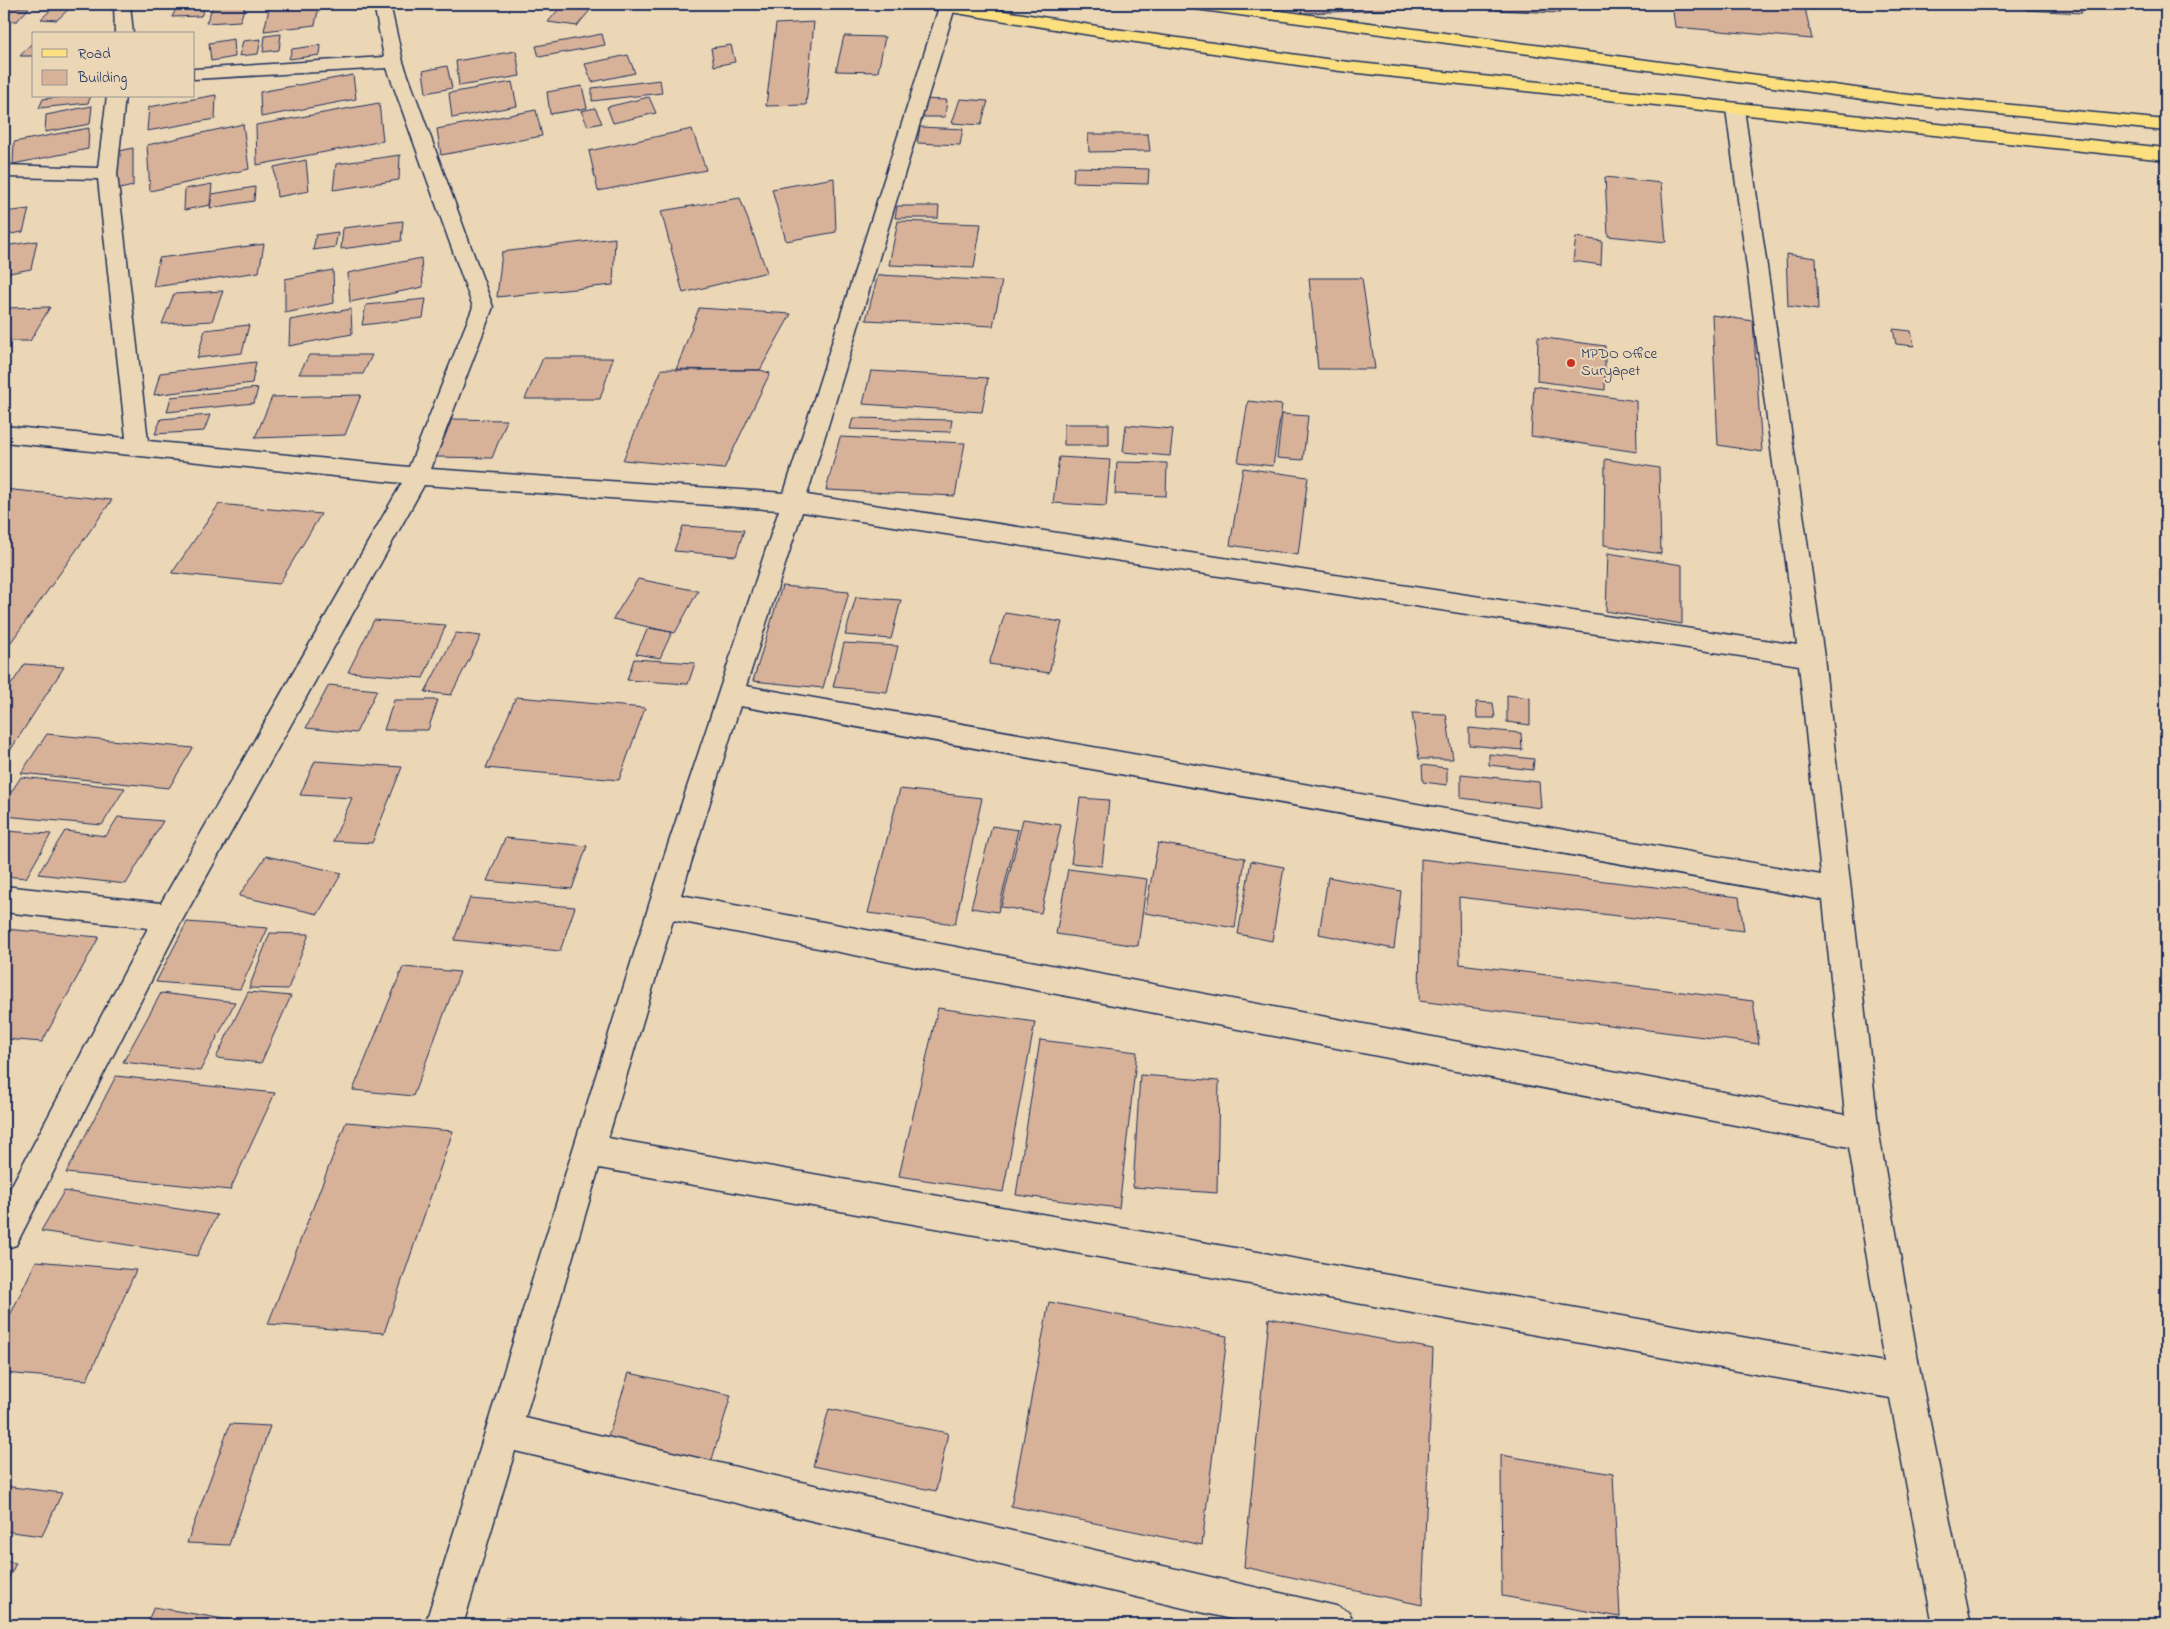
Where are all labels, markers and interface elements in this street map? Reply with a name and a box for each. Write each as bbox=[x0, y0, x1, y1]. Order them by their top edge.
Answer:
legend bbox=[32, 32, 195, 98]
text: Road bbox=[78, 43, 111, 65]
text: Building bbox=[77, 67, 127, 90]
place label: MPDO Office Suryapet bbox=[1581, 343, 1658, 383]
marker: MPDO Office Suryapet bbox=[1565, 357, 1577, 369]

